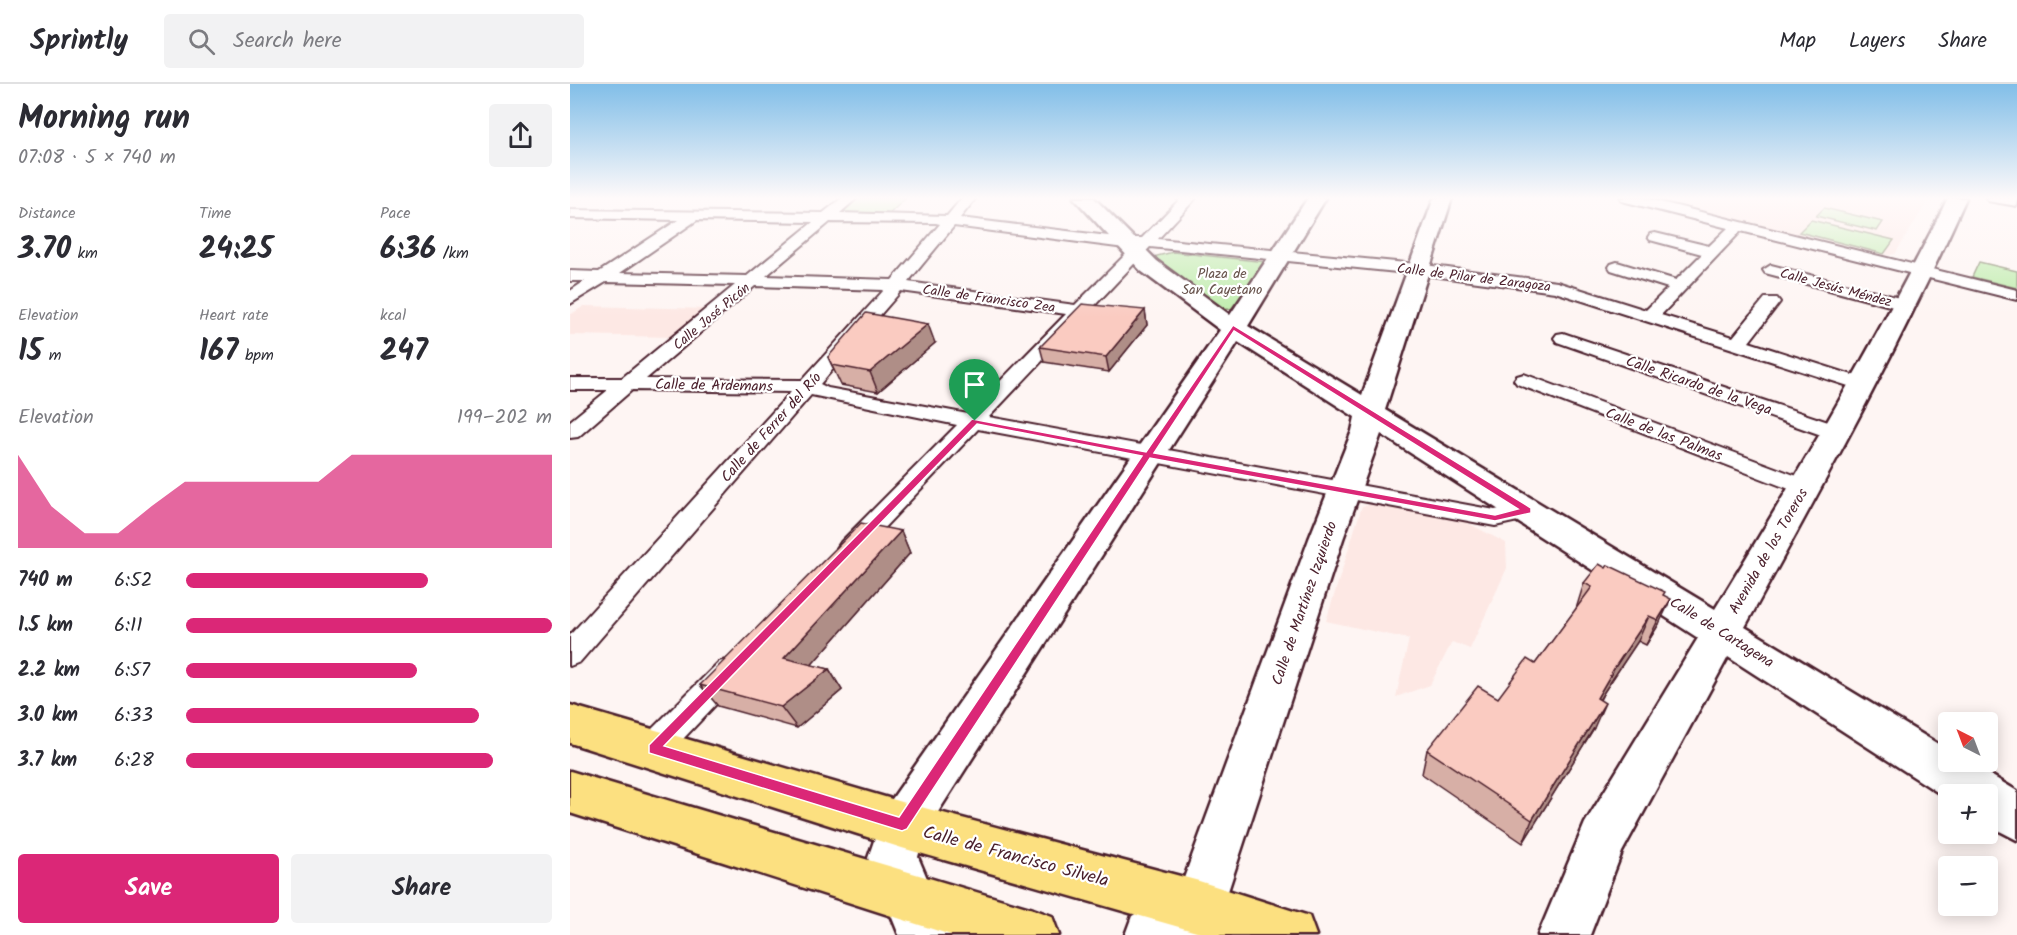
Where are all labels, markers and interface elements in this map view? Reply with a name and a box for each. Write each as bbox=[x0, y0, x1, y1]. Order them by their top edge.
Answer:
search box bbox=[164, 14, 584, 68]
text: Sprintly bbox=[30, 19, 128, 64]
text: Search here bbox=[233, 24, 342, 59]
icon: search bbox=[185, 25, 218, 58]
text: Map bbox=[1779, 25, 1816, 58]
text: Layers bbox=[1849, 25, 1905, 58]
text: Share bbox=[1938, 25, 1987, 58]
text: Morning run bbox=[18, 93, 190, 146]
button: share bbox=[489, 104, 552, 167]
text: 07:08 · 5 × 740 m bbox=[18, 142, 176, 174]
text: Distance bbox=[18, 201, 76, 226]
text: Time bbox=[199, 201, 231, 226]
text: Pace bbox=[380, 201, 411, 226]
text: 3.70 bbox=[18, 226, 71, 274]
text: 24:25 bbox=[199, 226, 273, 274]
text: 6:36 bbox=[380, 226, 436, 274]
text: km bbox=[71, 241, 98, 266]
text: /km bbox=[436, 241, 469, 266]
street label: Calle de Pilar de Zaragoza bbox=[1396, 258, 1552, 298]
street label: Calle Jesús Méndez bbox=[1777, 262, 1894, 313]
park label: Plaza de San Cayetano bbox=[1182, 263, 1262, 301]
street label: Calle José Picón bbox=[668, 278, 755, 356]
street label: Calle de Francisco Zea bbox=[921, 279, 1057, 319]
text: Elevation bbox=[18, 303, 79, 328]
text: Heart rate bbox=[199, 303, 269, 328]
text: kcal bbox=[380, 303, 406, 328]
text: 15 bbox=[18, 328, 42, 376]
text: 167 bbox=[199, 328, 238, 376]
text: 247 bbox=[380, 328, 428, 376]
text: m bbox=[42, 343, 61, 368]
text: bpm bbox=[238, 343, 274, 368]
street label: Calle Ricardo de la Vega bbox=[1622, 350, 1775, 422]
pin bbox=[949, 359, 1000, 421]
street label: Calle de Ferrer del Río bbox=[715, 367, 828, 488]
icon: arrive bbox=[958, 368, 991, 401]
street label: Calle de Ardemans bbox=[655, 373, 774, 399]
text: Elevation bbox=[18, 402, 94, 434]
text: 199–202 m bbox=[457, 402, 552, 434]
street label: Calle de las Palmas bbox=[1602, 402, 1726, 469]
street label: Avenida de los Toreros bbox=[1723, 483, 1815, 619]
street label: Calle de Martínez Izquierdo bbox=[1266, 518, 1344, 689]
text: 740 m bbox=[18, 565, 73, 597]
text: 6:52 bbox=[114, 565, 152, 597]
street label: Calle de Cartagena bbox=[1665, 591, 1778, 675]
text: 1.5 km bbox=[18, 610, 73, 642]
text: 6:11 bbox=[114, 610, 143, 642]
text: 2.2 km bbox=[18, 655, 80, 687]
text: 6:57 bbox=[114, 655, 150, 687]
text: 3.0 km bbox=[18, 700, 78, 732]
text: 6:33 bbox=[114, 700, 153, 732]
north arrow bbox=[1938, 712, 1998, 772]
map controls bbox=[1938, 712, 1998, 916]
text: 3.7 km bbox=[18, 745, 77, 777]
text: 6:28 bbox=[114, 745, 154, 777]
button: + bbox=[1938, 784, 1998, 844]
street label: Calle de Francisco Silvela bbox=[920, 819, 1112, 896]
button: Save bbox=[18, 854, 279, 923]
button: Share bbox=[291, 854, 552, 923]
button: − bbox=[1938, 856, 1998, 916]

